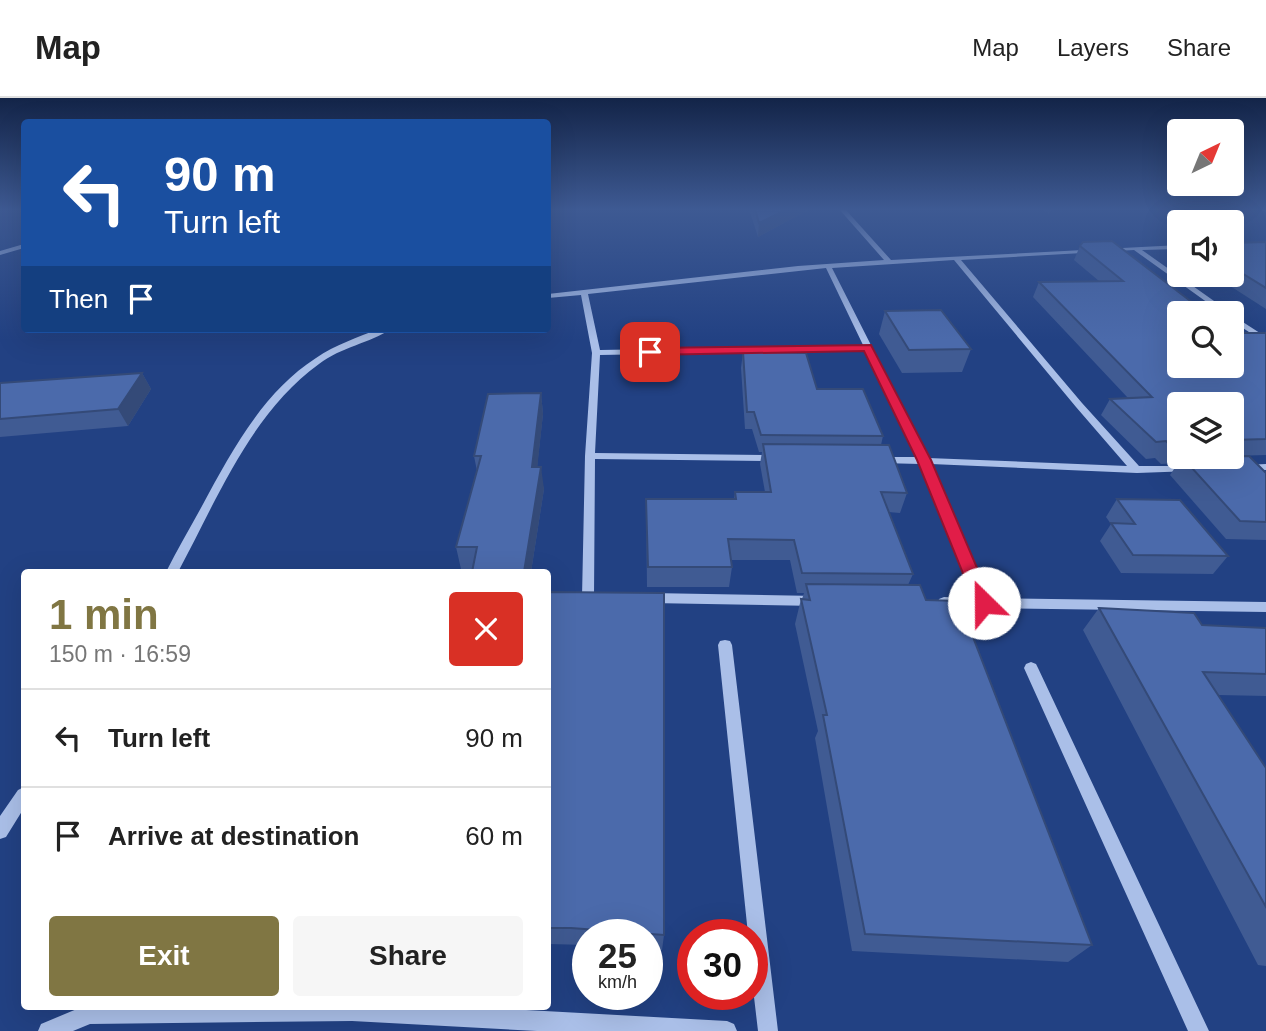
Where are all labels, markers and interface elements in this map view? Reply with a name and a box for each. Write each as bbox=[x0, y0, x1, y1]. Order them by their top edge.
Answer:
text: Map bbox=[35, 29, 101, 66]
text: Map bbox=[972, 34, 1019, 61]
text: Layers bbox=[1057, 34, 1129, 61]
text: Share bbox=[1167, 34, 1231, 61]
north arrow bbox=[1167, 119, 1244, 196]
map controls bbox=[1167, 119, 1244, 469]
icon: left bbox=[49, 147, 140, 238]
text: 90 m bbox=[164, 147, 276, 201]
text: Turn left bbox=[164, 204, 280, 240]
button: sound bbox=[1167, 210, 1244, 287]
icon: arrive bbox=[122, 280, 160, 318]
text: Then bbox=[49, 284, 108, 314]
button: search bbox=[1167, 301, 1244, 378]
pin bbox=[620, 322, 680, 382]
icon: arrive bbox=[631, 333, 669, 371]
button: layers bbox=[1167, 392, 1244, 469]
position arrow bbox=[947, 566, 1021, 640]
text: 1 min bbox=[49, 591, 159, 638]
button: close bbox=[449, 592, 523, 666]
text: 150 m · 16:59 bbox=[49, 641, 191, 667]
icon: left bbox=[49, 719, 87, 757]
text: Turn left bbox=[108, 723, 210, 753]
text: 90 m bbox=[465, 723, 523, 753]
icon: arrive bbox=[49, 817, 87, 855]
text: Arrive at destination bbox=[108, 821, 359, 851]
text: 60 m bbox=[465, 821, 523, 851]
button: Exit bbox=[49, 916, 279, 996]
button: Share bbox=[293, 916, 523, 996]
speed limit sign: 30 bbox=[677, 919, 768, 1010]
text: 25 bbox=[598, 936, 637, 975]
text: km/h bbox=[598, 972, 637, 992]

